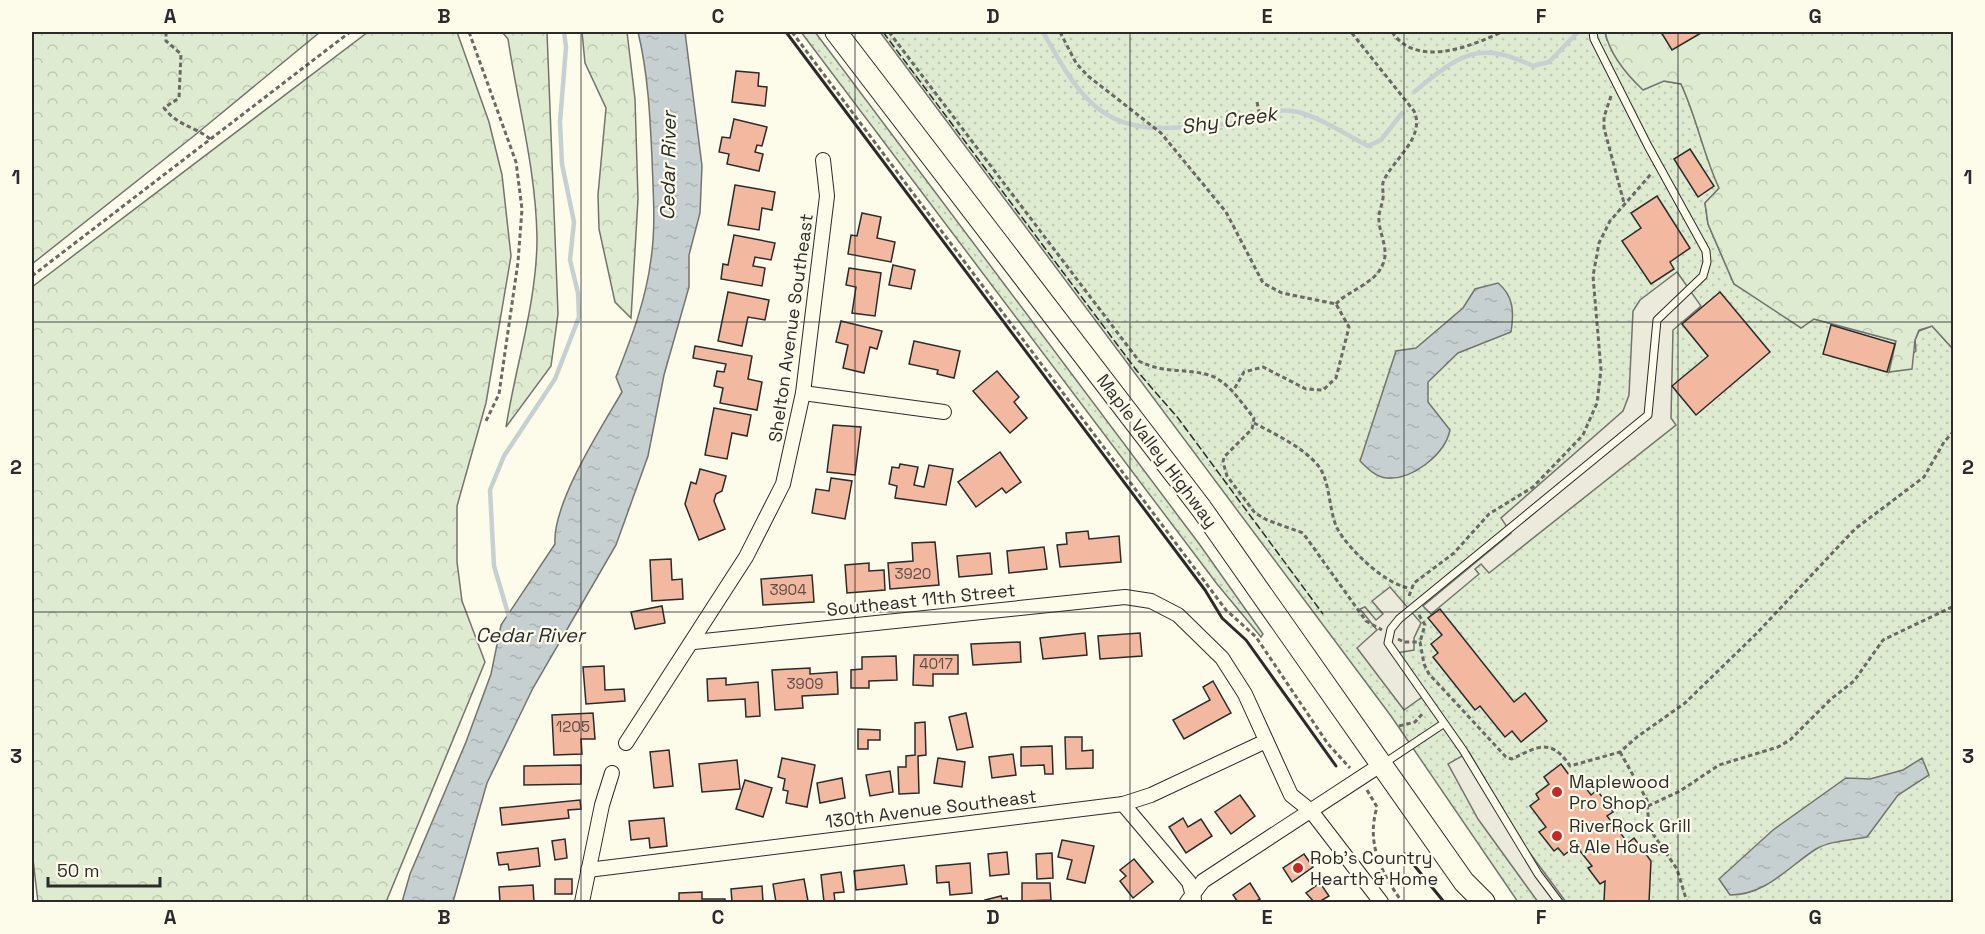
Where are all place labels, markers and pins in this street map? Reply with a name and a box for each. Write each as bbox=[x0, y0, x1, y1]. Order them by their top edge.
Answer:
place label: Maplewood Pro Shop bbox=[1569, 770, 1669, 814]
marker: Maplewood Pro Shop bbox=[1550, 785, 1564, 799]
place label: RiverRock Grill & Ale House bbox=[1569, 814, 1691, 858]
marker: RiverRock Grill & Ale House bbox=[1550, 829, 1564, 843]
place label: Rob's Country Hearth & Home bbox=[1310, 846, 1438, 890]
marker: Rob's Country Hearth & Home bbox=[1291, 861, 1305, 875]

